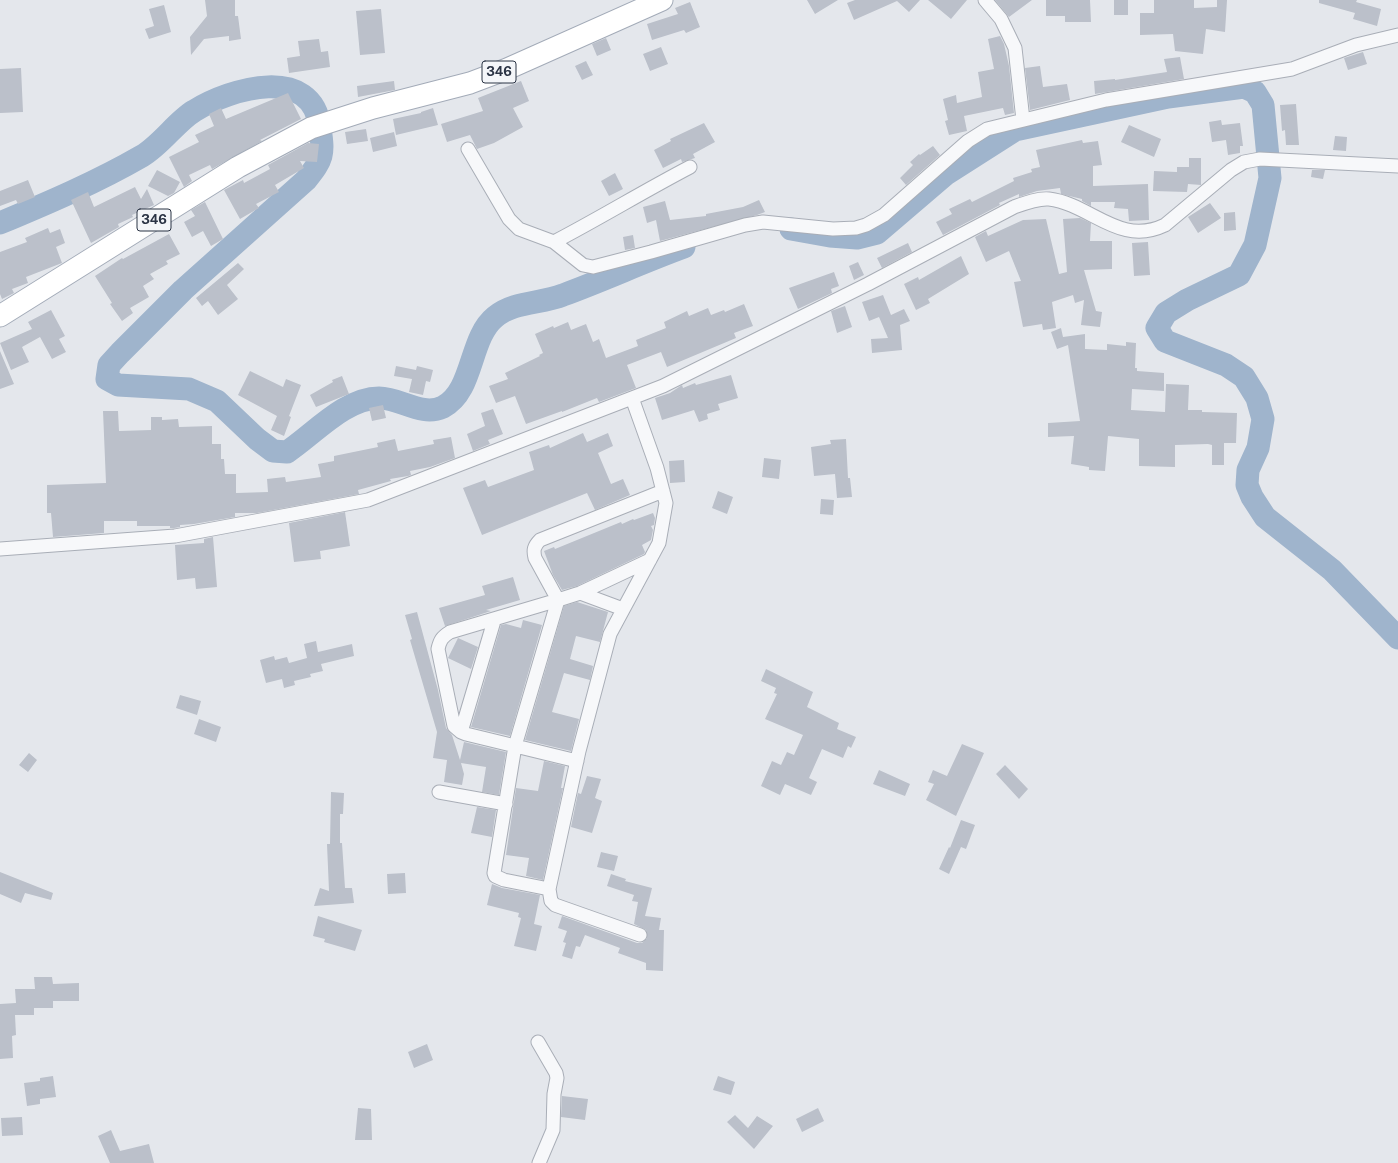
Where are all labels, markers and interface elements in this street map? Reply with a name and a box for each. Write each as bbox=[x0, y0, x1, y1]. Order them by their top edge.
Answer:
road number: 346 bbox=[482, 61, 516, 83]
road number: 346 bbox=[137, 209, 171, 231]

